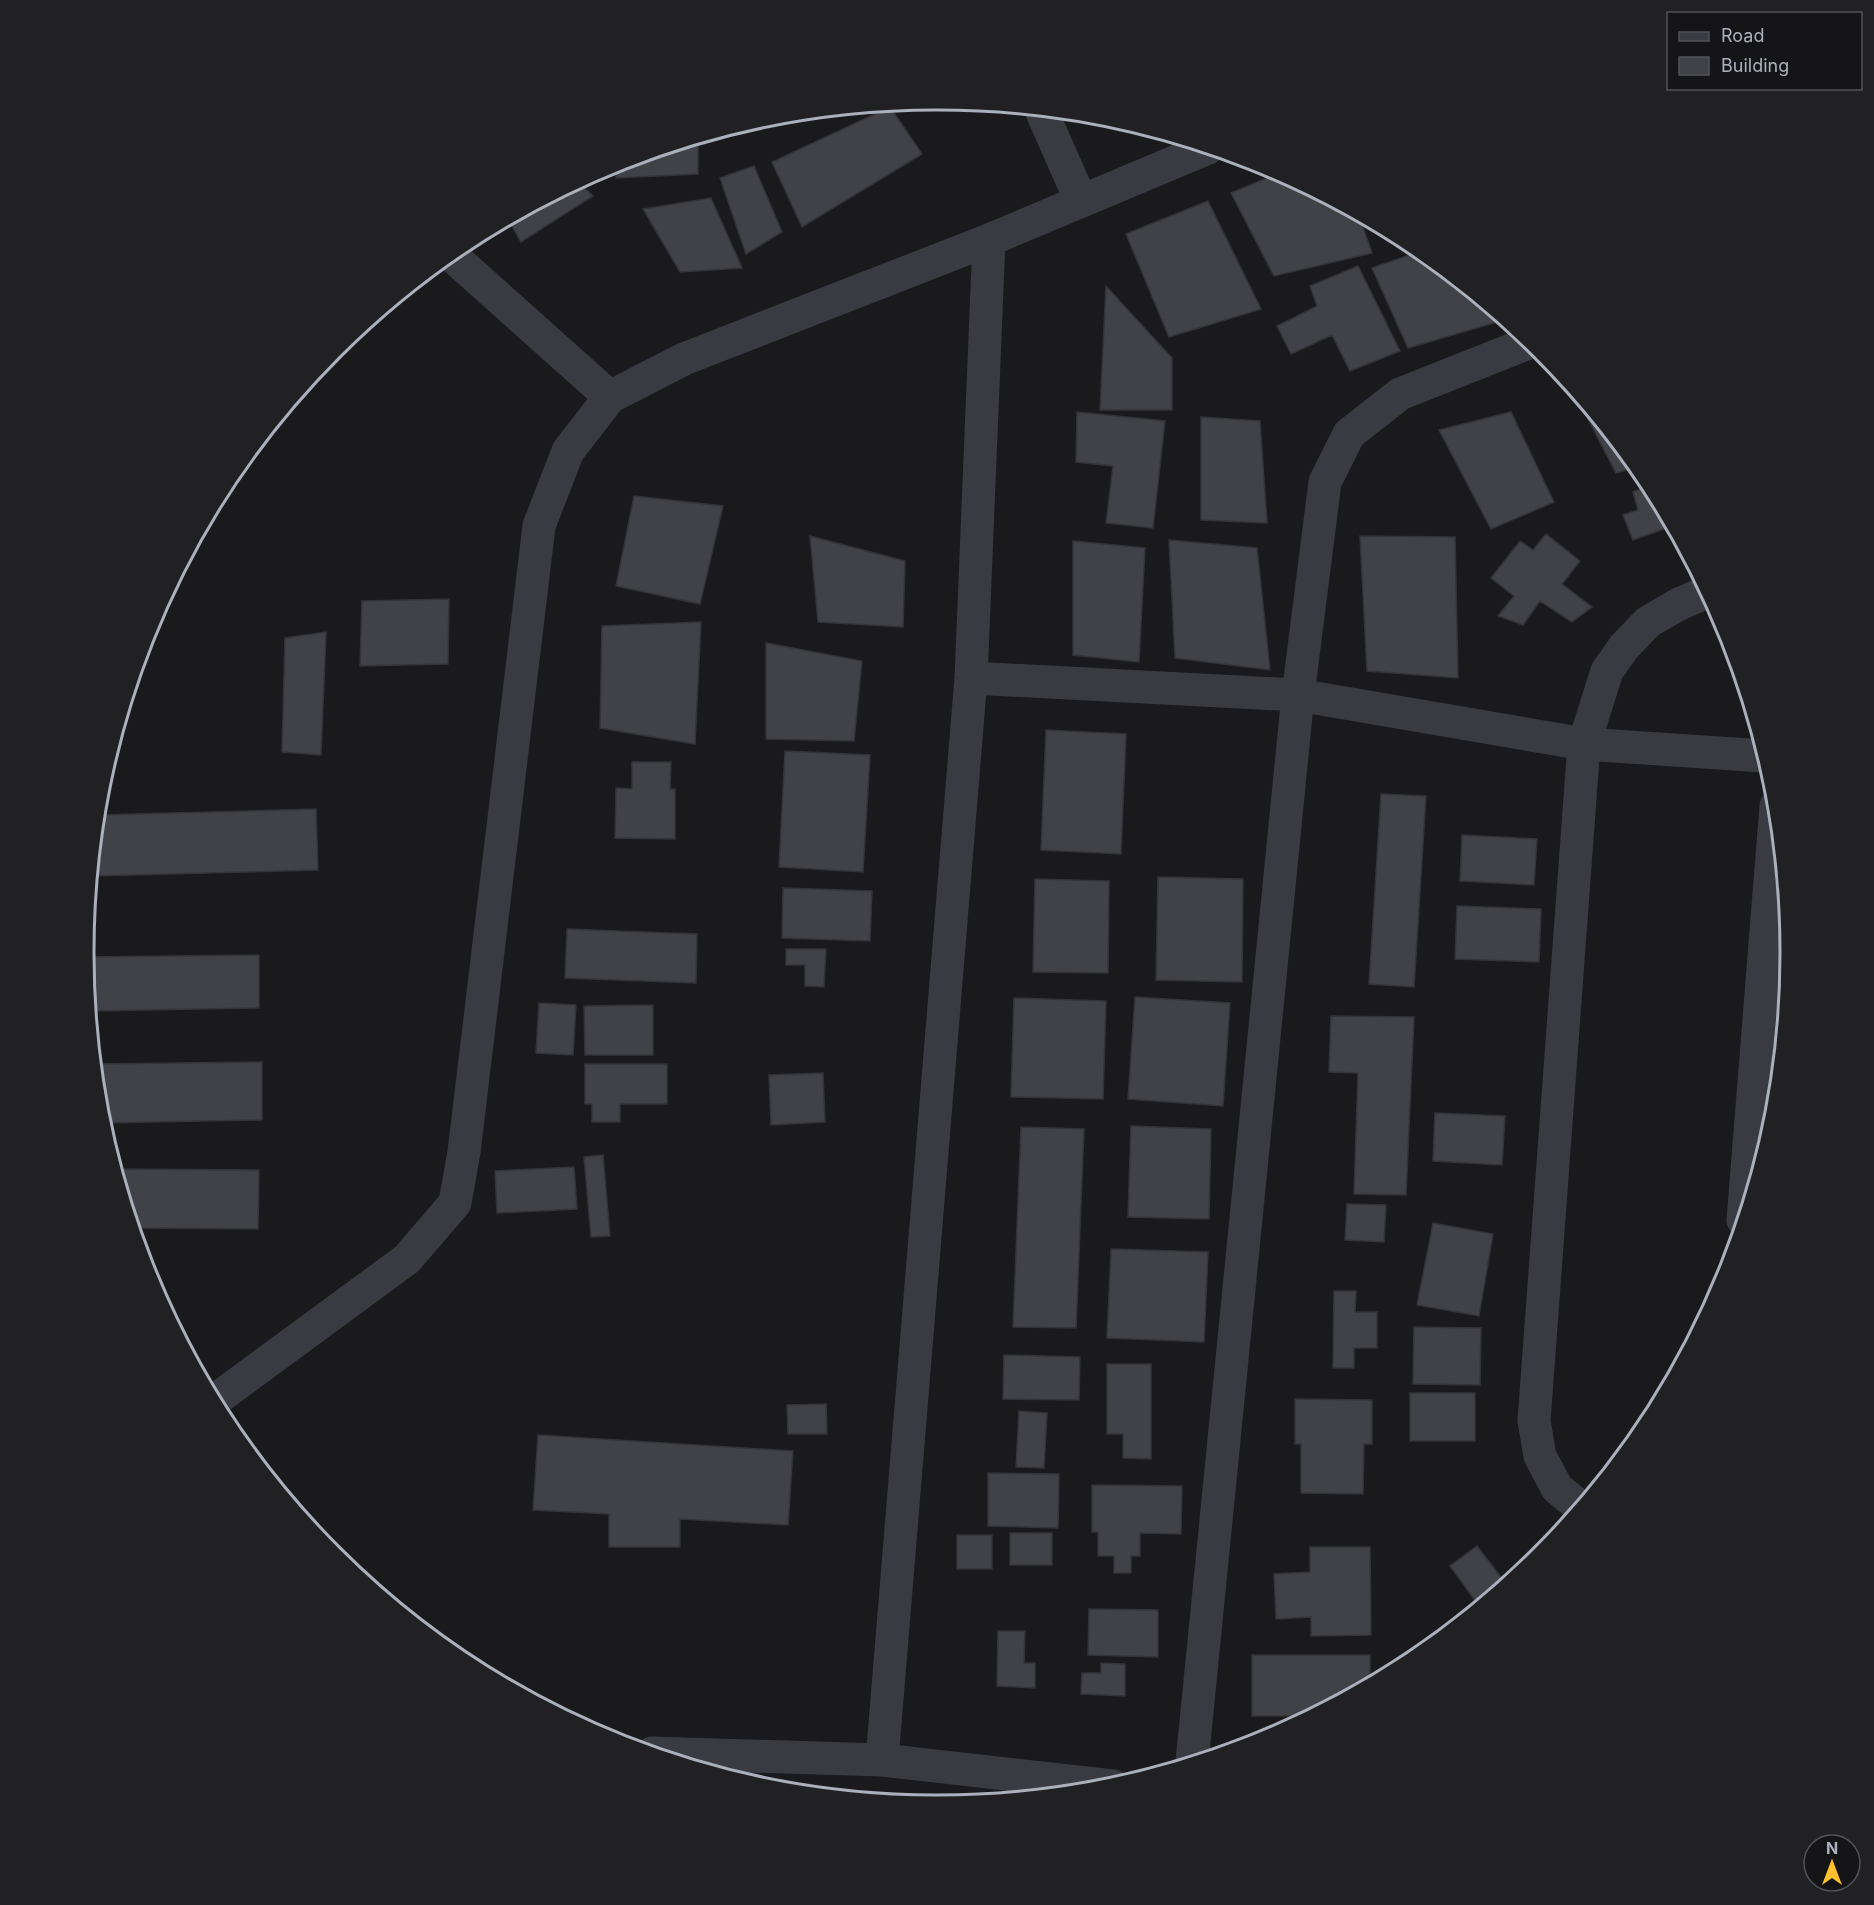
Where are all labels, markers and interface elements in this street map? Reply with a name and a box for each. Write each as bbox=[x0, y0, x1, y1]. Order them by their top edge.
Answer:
legend bbox=[1667, 12, 1862, 90]
text: Road bbox=[1721, 25, 1764, 46]
text: Building bbox=[1721, 55, 1789, 76]
north arrow bbox=[1802, 1833, 1862, 1893]
text: N bbox=[1826, 1838, 1838, 1858]

